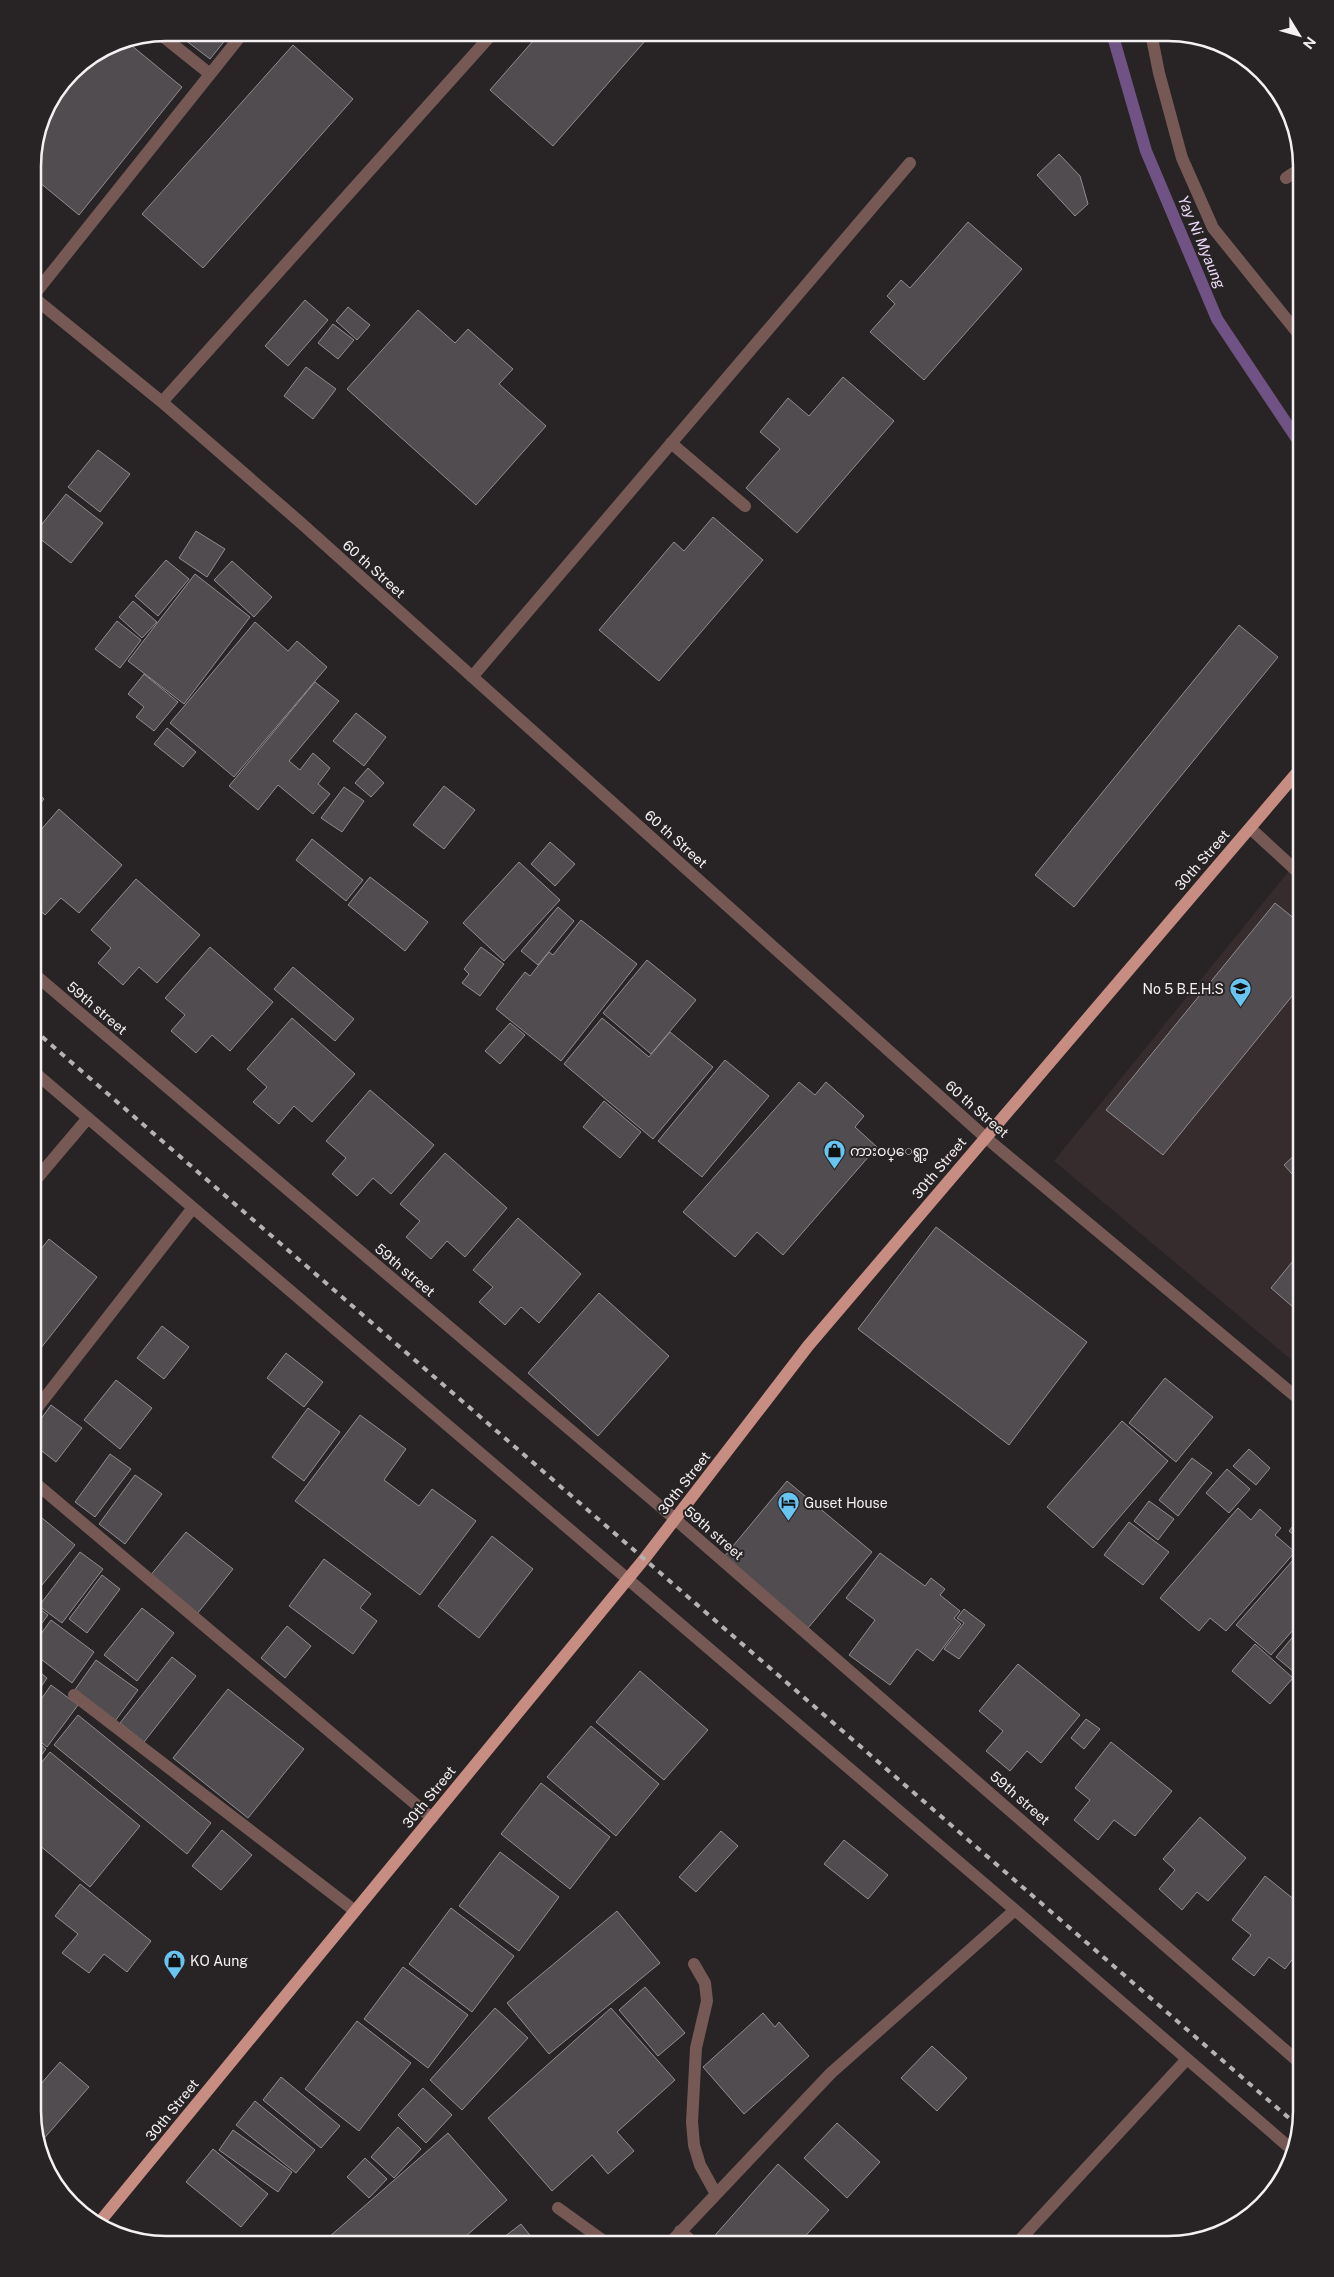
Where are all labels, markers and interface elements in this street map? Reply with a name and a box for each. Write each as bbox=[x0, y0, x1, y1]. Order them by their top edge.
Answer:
north arrow bbox=[1274, 10, 1324, 60]
text: N bbox=[1300, 34, 1319, 52]
water label: Yay Ni Myaung bbox=[1175, 193, 1229, 291]
street label: 60 th Street bbox=[340, 537, 408, 601]
street label: 60 th Street bbox=[642, 807, 710, 871]
street label: 30th Street bbox=[1171, 826, 1233, 894]
school or university icon: No 5 B.E.H.S bbox=[1228, 977, 1252, 1008]
street label: 59th street bbox=[64, 978, 130, 1038]
place label: No 5 B.E.H.S bbox=[1143, 981, 1224, 997]
street label: 60 th Street bbox=[942, 1077, 1012, 1141]
street label: 30th Street bbox=[909, 1134, 969, 1202]
shop icon: ကားဝပ္ေရွာ့ bbox=[822, 1139, 846, 1170]
place label: ကားဝပ္ေရွာ့ bbox=[850, 1143, 929, 1163]
street label: 59th street bbox=[372, 1240, 438, 1300]
street label: 30th Street bbox=[655, 1448, 713, 1518]
hotel icon: Guset House bbox=[776, 1491, 800, 1522]
place label: Guset House bbox=[804, 1495, 888, 1511]
street label: 59th street bbox=[681, 1503, 747, 1563]
street label: 30th Street bbox=[399, 1763, 459, 1831]
street label: 59th street bbox=[987, 1768, 1053, 1828]
shop icon: KO Aung bbox=[162, 1949, 186, 1980]
place label: KO Aung bbox=[190, 1953, 248, 1969]
street label: 30th Street bbox=[142, 2076, 202, 2144]

